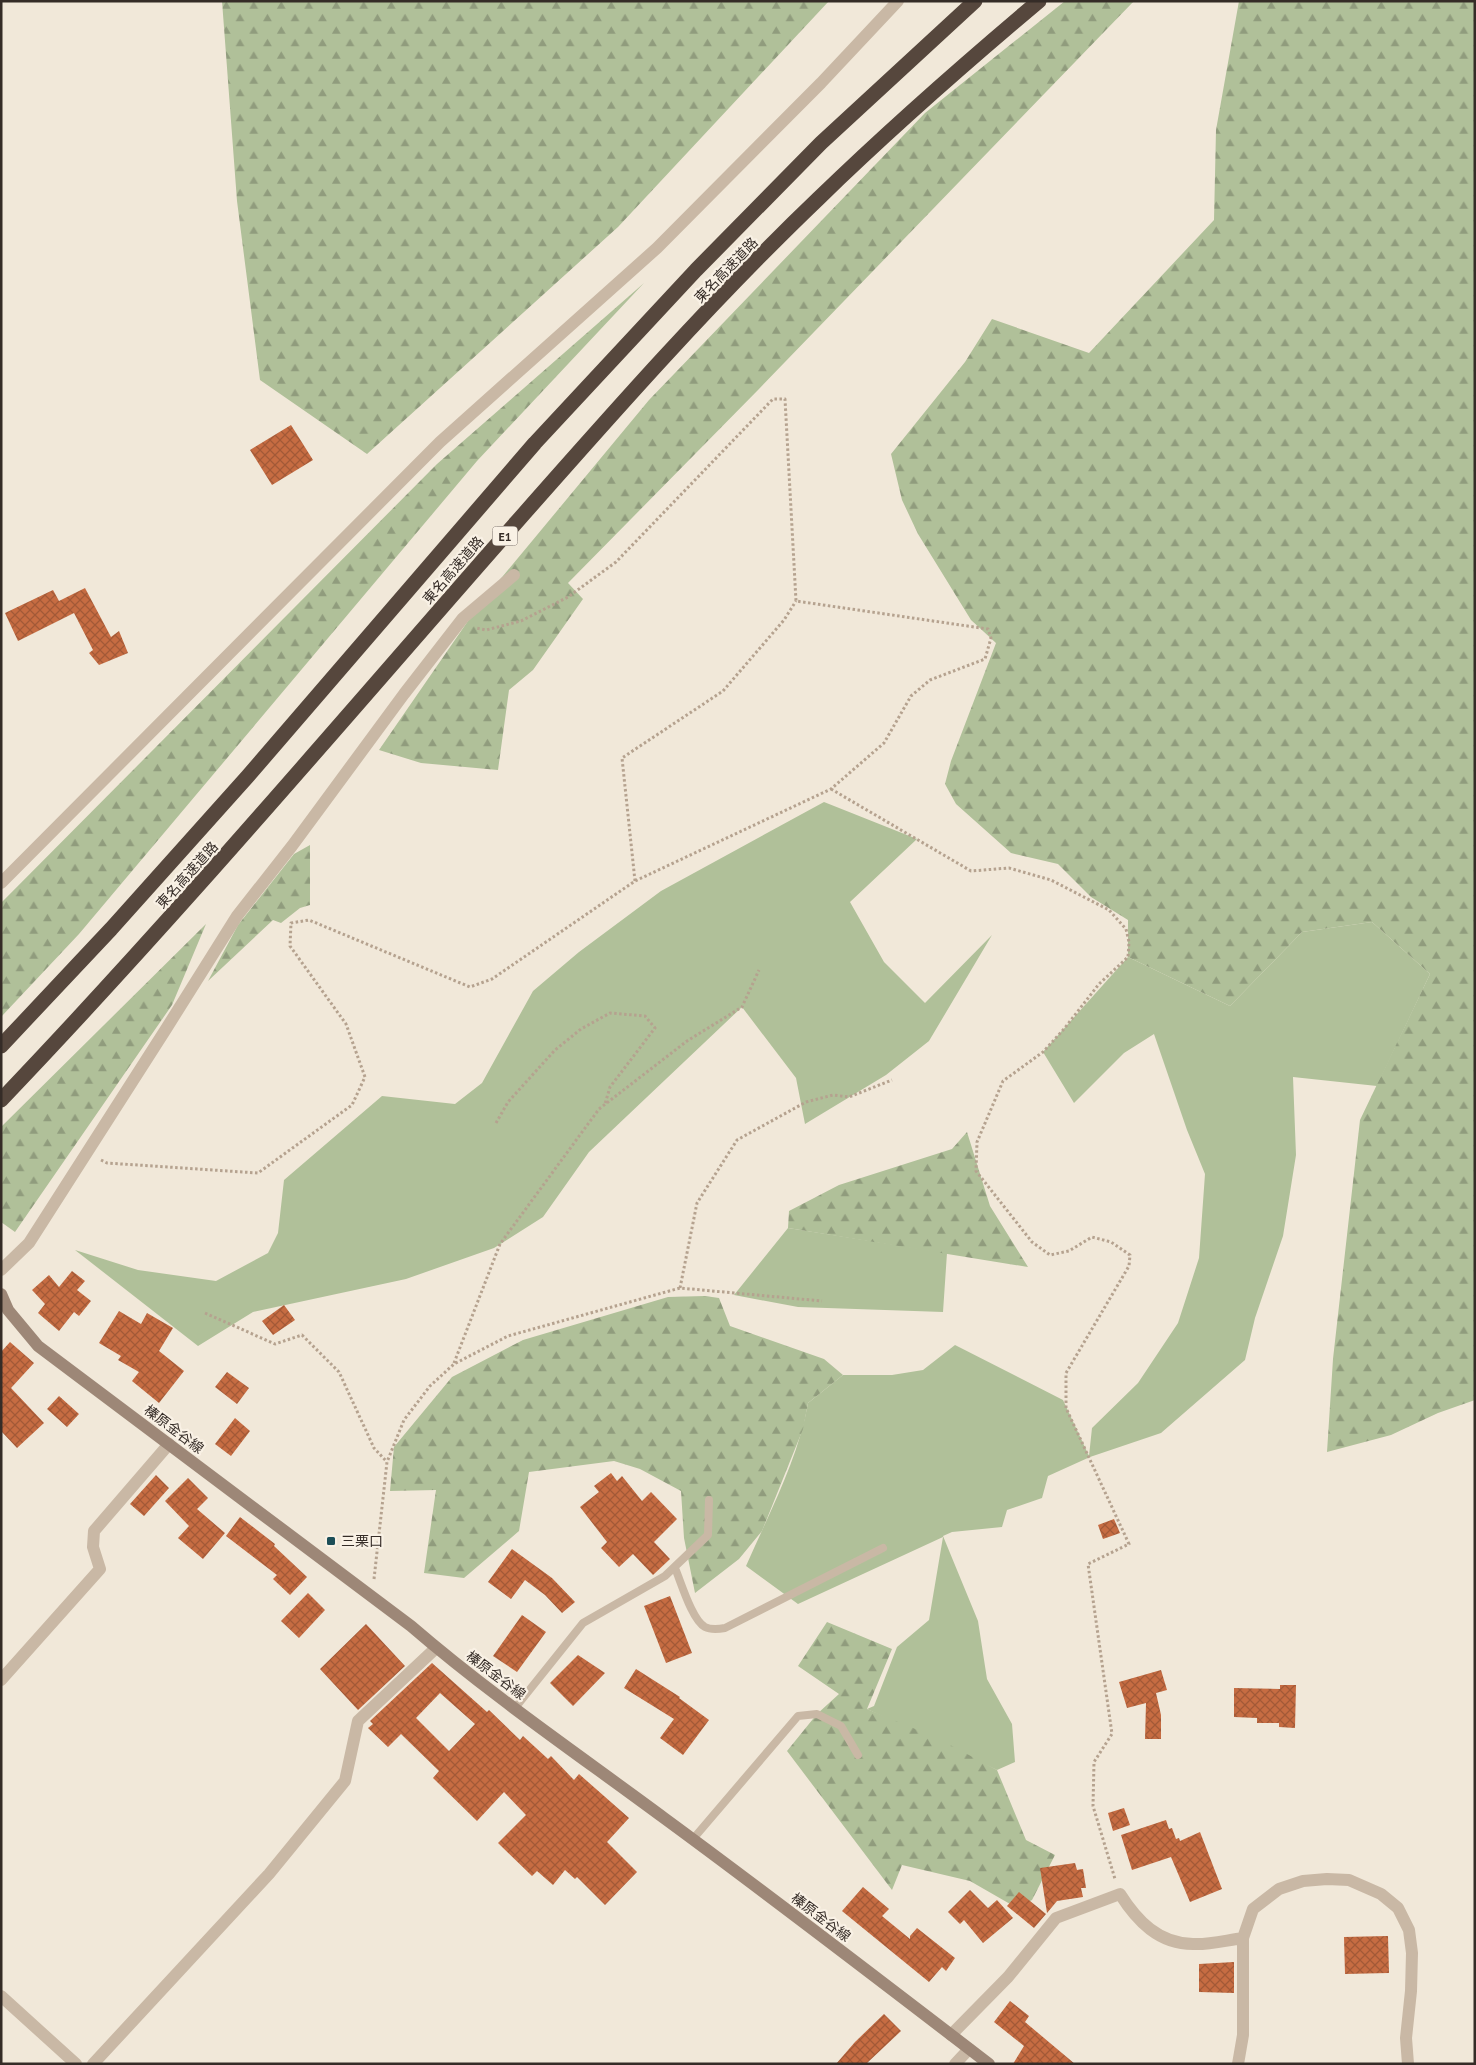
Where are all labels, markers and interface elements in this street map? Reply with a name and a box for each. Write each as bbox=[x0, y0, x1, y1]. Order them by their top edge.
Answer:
street label: 東名高速道路 bbox=[690, 234, 762, 306]
road number: E1 bbox=[492, 526, 518, 546]
street label: 東名高速道路 bbox=[419, 532, 487, 608]
street label: 東名高速道路 bbox=[152, 838, 222, 912]
street label: 榛原金谷線 bbox=[141, 1401, 207, 1457]
place label: 三栗口 bbox=[341, 1532, 383, 1550]
marker: 三栗口 bbox=[325, 1535, 337, 1547]
street label: 榛原金谷線 bbox=[463, 1647, 529, 1703]
street label: 榛原金谷線 bbox=[788, 1889, 854, 1945]

